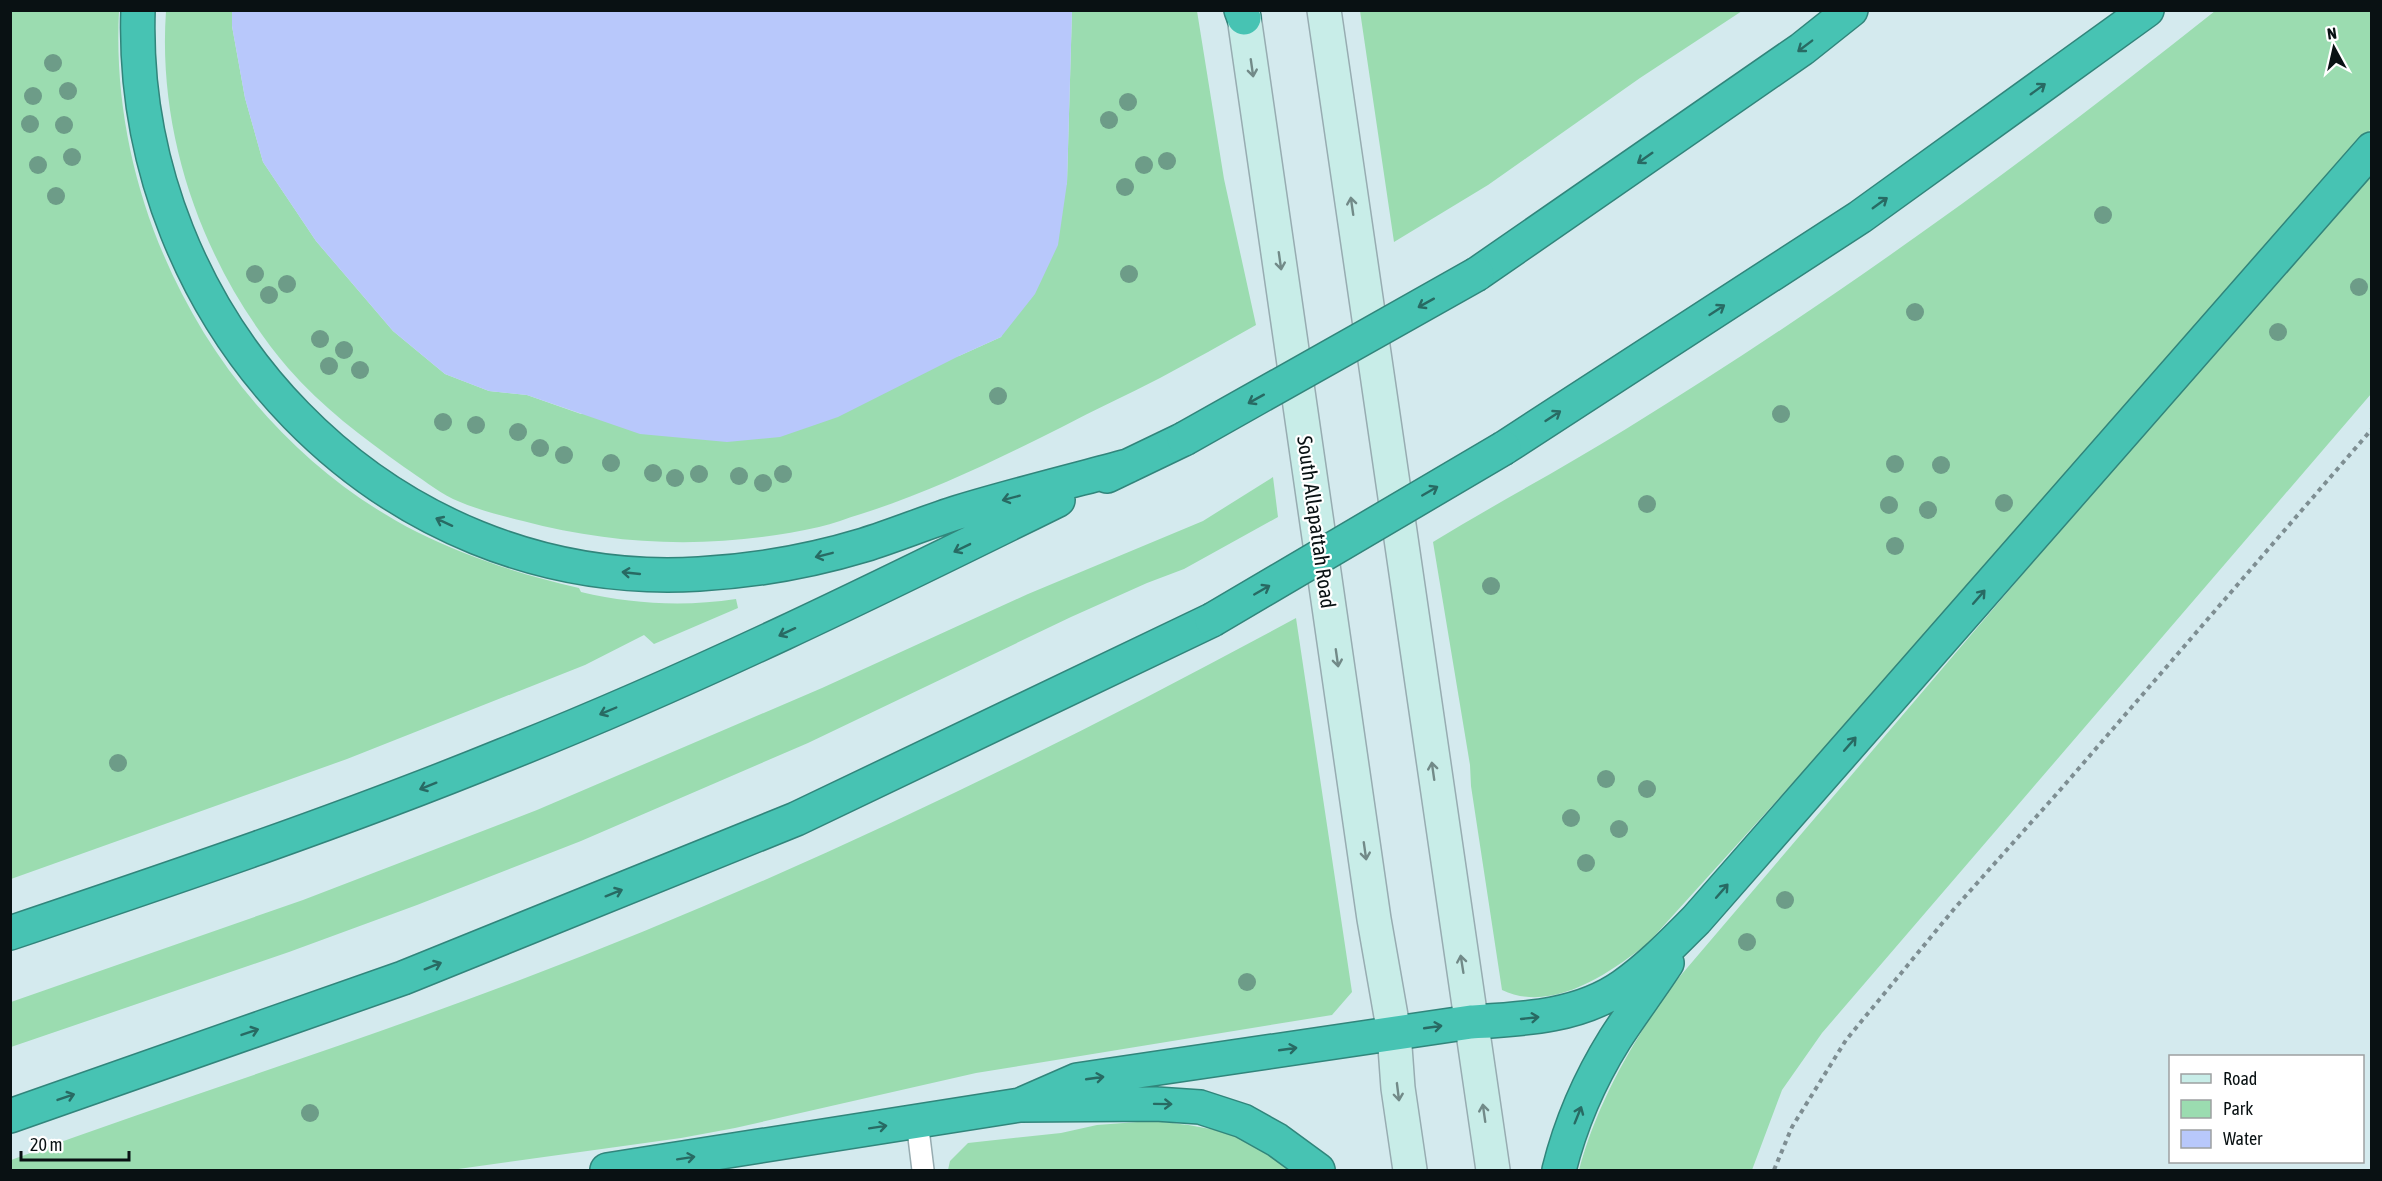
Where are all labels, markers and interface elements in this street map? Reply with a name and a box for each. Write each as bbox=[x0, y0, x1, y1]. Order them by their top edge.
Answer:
north arrow bbox=[2304, 18, 2364, 78]
text: N bbox=[2326, 24, 2338, 43]
one-way arrow bbox=[1797, 40, 1813, 53]
one-way arrow bbox=[1246, 58, 1257, 78]
one-way arrow bbox=[2030, 83, 2046, 95]
one-way arrow bbox=[1637, 152, 1653, 164]
one-way arrow bbox=[1346, 197, 1357, 217]
one-way arrow bbox=[1871, 197, 1888, 209]
one-way arrow bbox=[1274, 251, 1285, 271]
one-way arrow bbox=[1418, 297, 1435, 309]
one-way arrow bbox=[1708, 304, 1725, 316]
one-way arrow bbox=[1248, 393, 1265, 405]
one-way arrow bbox=[1544, 410, 1561, 422]
street label: South Allapattah Road bbox=[1293, 434, 1341, 610]
one-way arrow bbox=[1421, 485, 1438, 497]
one-way arrow bbox=[1001, 493, 1020, 504]
one-way arrow bbox=[435, 516, 453, 528]
one-way arrow bbox=[954, 542, 972, 554]
one-way arrow bbox=[815, 550, 834, 561]
one-way arrow bbox=[622, 567, 641, 578]
one-way arrow bbox=[1253, 584, 1270, 596]
one-way arrow bbox=[1972, 590, 1986, 605]
one-way arrow bbox=[778, 627, 796, 638]
one-way arrow bbox=[1332, 647, 1343, 667]
one-way arrow bbox=[600, 706, 618, 717]
one-way arrow bbox=[1843, 737, 1857, 752]
one-way arrow bbox=[1427, 762, 1438, 782]
one-way arrow bbox=[419, 781, 438, 792]
one-way arrow bbox=[1359, 840, 1370, 860]
one-way arrow bbox=[1715, 883, 1729, 898]
one-way arrow bbox=[604, 887, 623, 898]
one-way arrow bbox=[1456, 955, 1467, 974]
one-way arrow bbox=[423, 960, 442, 971]
one-way arrow bbox=[1519, 1012, 1539, 1023]
one-way arrow bbox=[1422, 1022, 1442, 1033]
one-way arrow bbox=[240, 1026, 259, 1037]
one-way arrow bbox=[1277, 1044, 1297, 1055]
legend bbox=[2169, 1055, 2364, 1163]
text: Road bbox=[2223, 1068, 2257, 1089]
one-way arrow bbox=[1084, 1072, 1104, 1083]
one-way arrow bbox=[1393, 1081, 1404, 1101]
one-way arrow bbox=[56, 1090, 75, 1101]
one-way arrow bbox=[1152, 1098, 1172, 1110]
text: Park bbox=[2223, 1098, 2253, 1119]
one-way arrow bbox=[1479, 1103, 1490, 1123]
one-way arrow bbox=[1573, 1107, 1584, 1125]
one-way arrow bbox=[868, 1121, 887, 1132]
scale bar bbox=[21, 1124, 129, 1162]
text: Water bbox=[2223, 1128, 2263, 1149]
text: 20 m bbox=[30, 1134, 62, 1155]
one-way arrow bbox=[675, 1152, 695, 1163]

